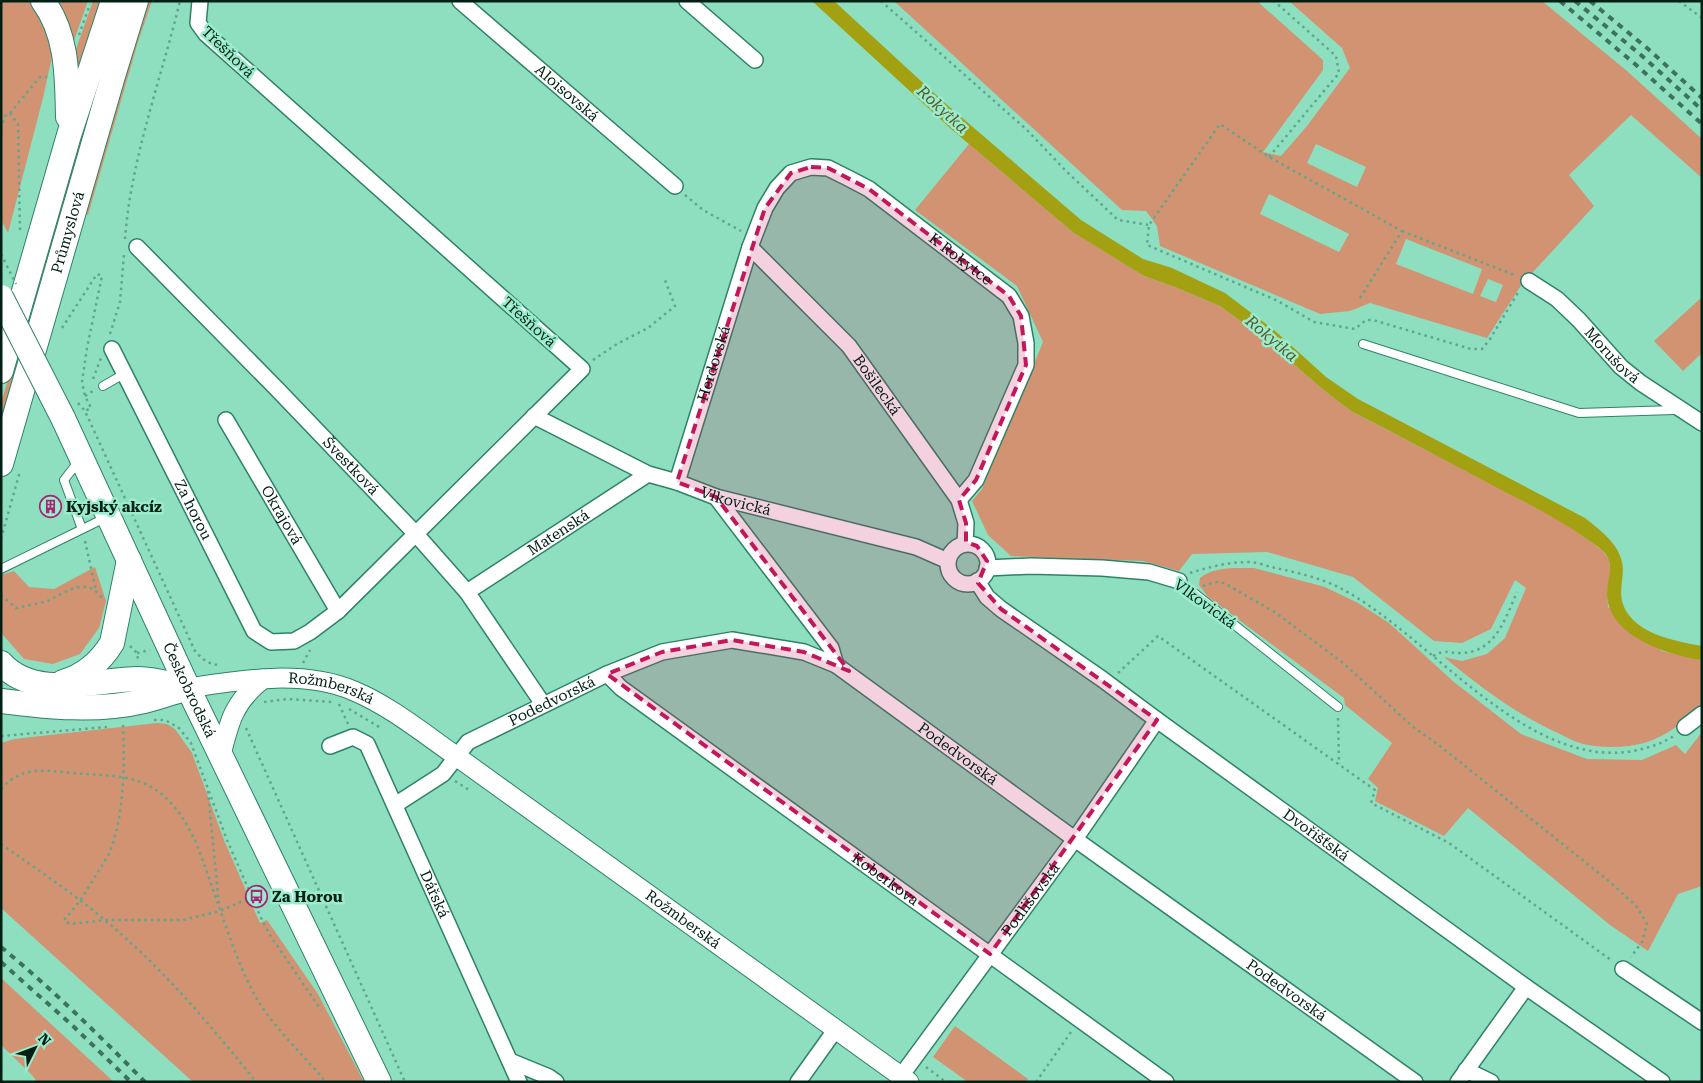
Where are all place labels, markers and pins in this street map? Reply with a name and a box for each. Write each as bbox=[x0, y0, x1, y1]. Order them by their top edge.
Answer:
building icon: Kyjský akcíz bbox=[38, 495, 62, 519]
place label: Kyjský akcíz bbox=[66, 498, 162, 516]
bus stop icon: Za Horou bbox=[244, 885, 268, 909]
place label: Za Horou bbox=[272, 888, 343, 906]

